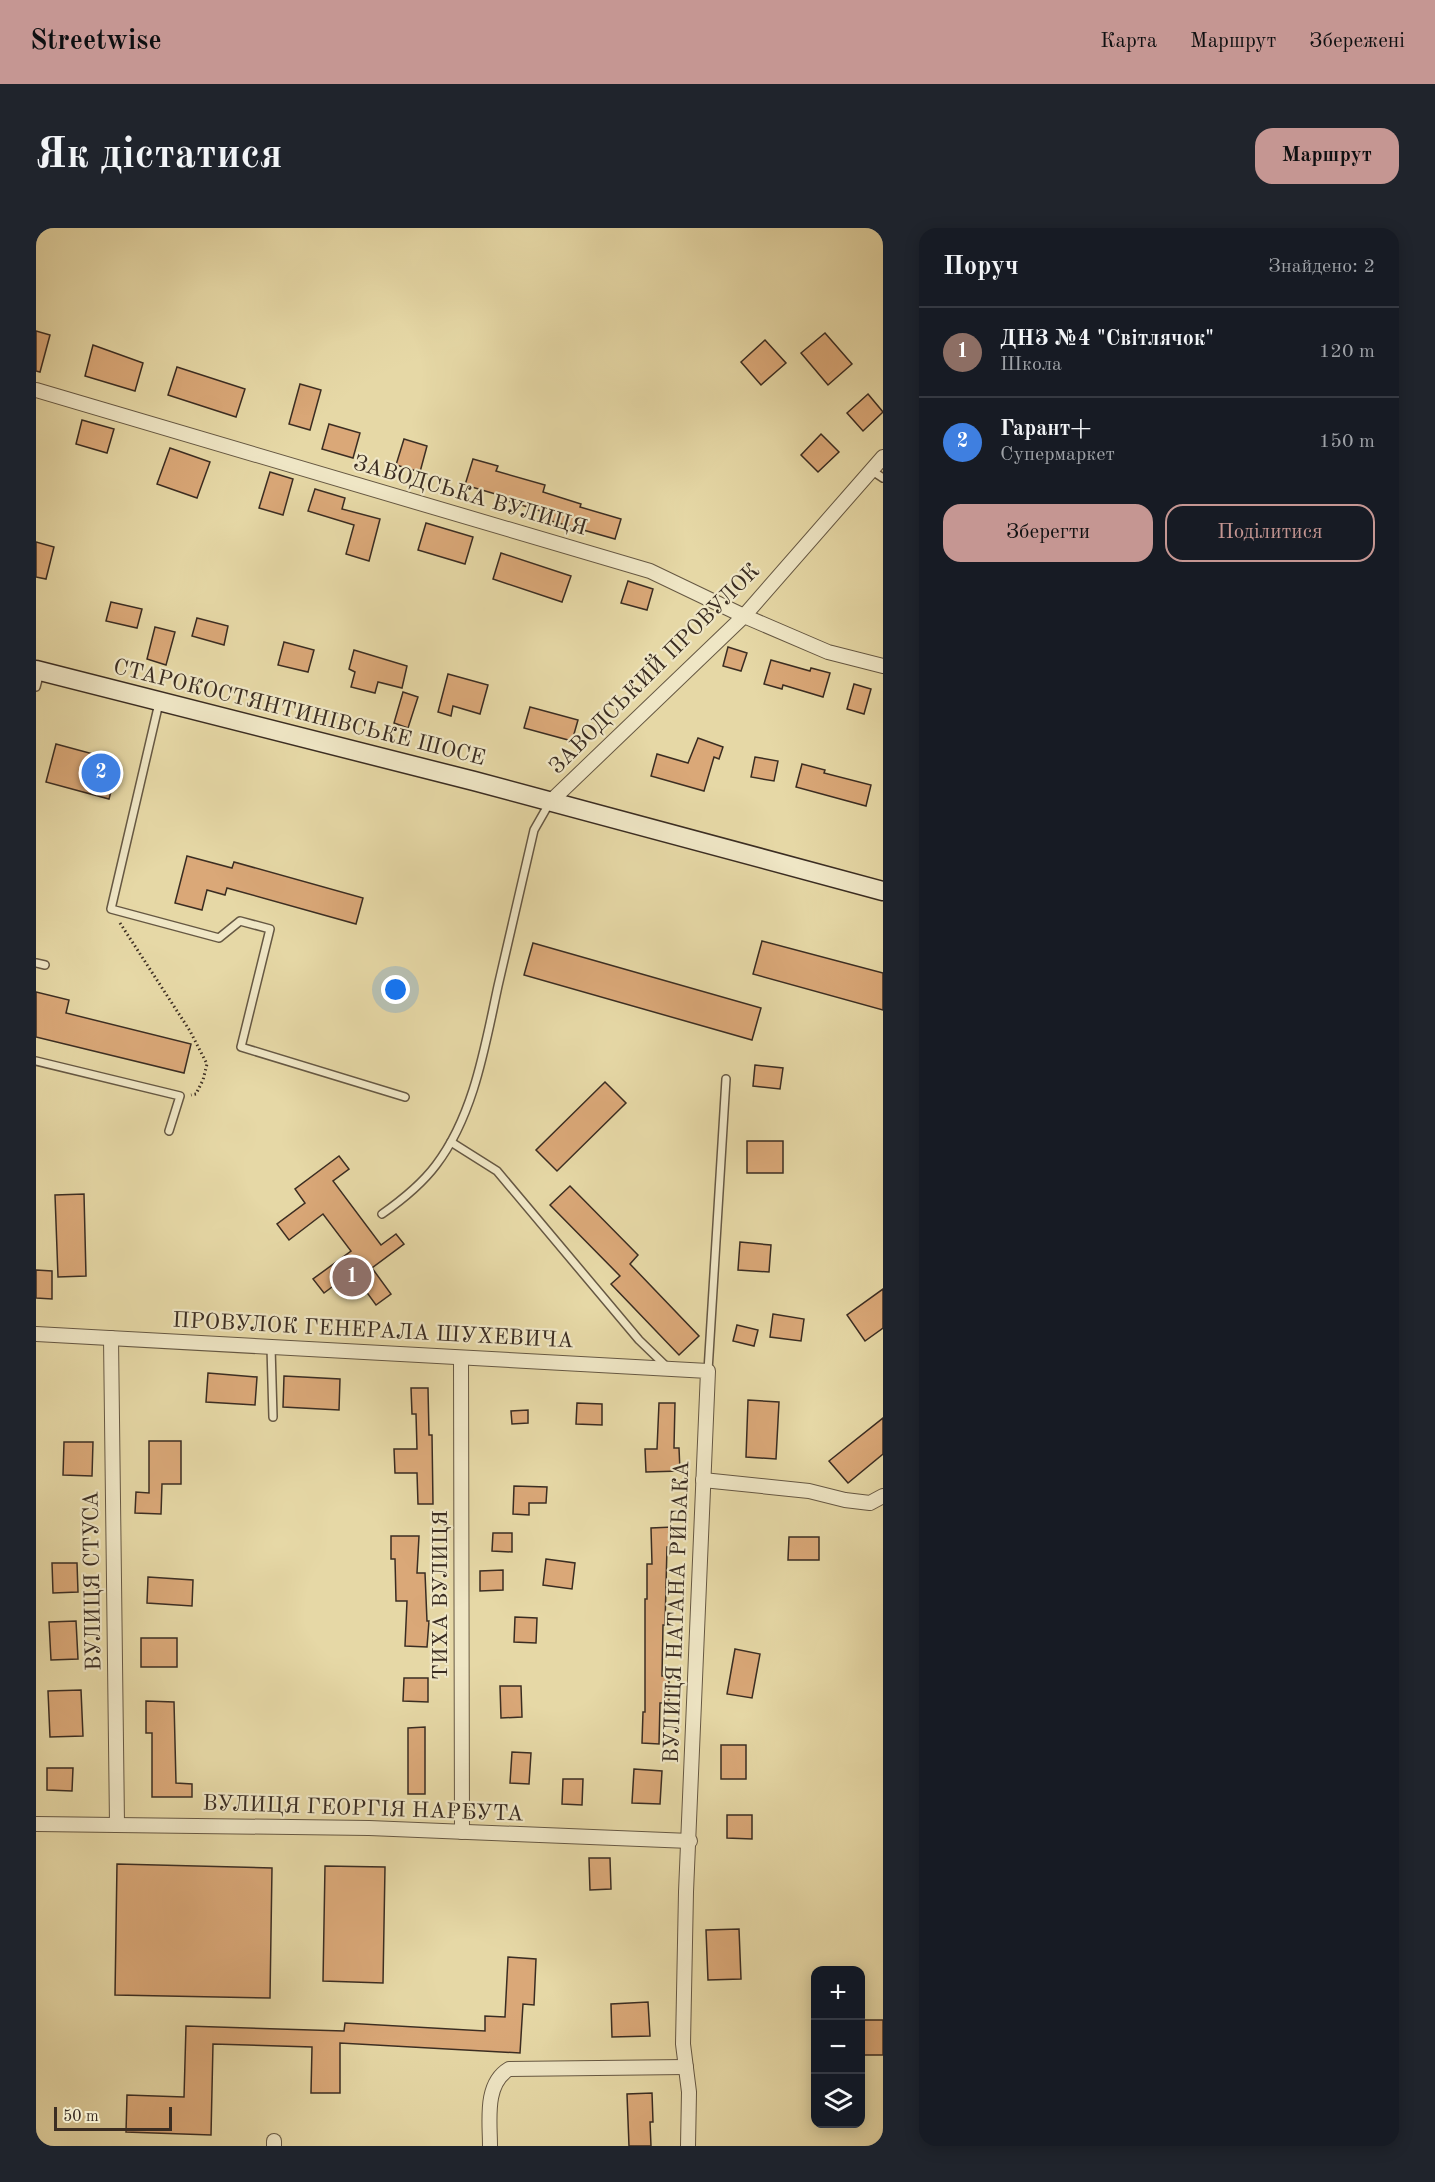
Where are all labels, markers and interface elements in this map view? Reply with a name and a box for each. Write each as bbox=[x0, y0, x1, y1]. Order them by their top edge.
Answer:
text: Streetwise bbox=[30, 28, 162, 56]
text: Карта bbox=[1100, 31, 1157, 52]
text: Маршрут bbox=[1190, 31, 1276, 52]
text: Збережені bbox=[1309, 31, 1405, 52]
button: Маршрут bbox=[1255, 128, 1399, 184]
text: Як дістатися bbox=[36, 135, 283, 177]
text: Поруч bbox=[943, 254, 1019, 280]
text: Знайдено: 2 bbox=[1268, 257, 1375, 277]
text: ДНЗ №4 "Світлячок" bbox=[1000, 328, 1214, 350]
text: 1 bbox=[957, 342, 968, 362]
text: 120 m bbox=[1319, 342, 1375, 362]
text: Школа bbox=[1000, 355, 1062, 375]
text: Гарант+ bbox=[1000, 418, 1091, 440]
text: 2 bbox=[957, 432, 968, 452]
text: 150 m bbox=[1319, 432, 1375, 452]
text: Супермаркет bbox=[1000, 445, 1115, 465]
street label: ЗАВОДСЬКА ВУЛИЦЯ bbox=[351, 452, 589, 540]
button: Зберегти bbox=[943, 504, 1153, 562]
button: Поділитися bbox=[1165, 504, 1375, 562]
street label: ЗАВОДСЬКИЙ ПРОВУЛОК bbox=[543, 557, 764, 778]
street label: СТАРОКОСТЯНТИНІВСЬКЕ ШОСЕ bbox=[111, 656, 487, 770]
pin: 2 bbox=[82, 750, 120, 796]
your location bbox=[381, 975, 410, 1004]
pin: 1 bbox=[332, 1254, 372, 1300]
street label: ПРОВУЛОК ГЕНЕРАЛА ШУХЕВИЧА bbox=[172, 1310, 574, 1353]
street label: ВУЛИЦЯ НАТАНА РИБАКА bbox=[661, 1460, 693, 1764]
street label: ВУЛИЦЯ СТУСА bbox=[80, 1491, 106, 1671]
street label: ТИХА ВУЛИЦЯ bbox=[430, 1510, 452, 1680]
street label: ВУЛИЦЯ ГЕОРГІЯ НАРБУТА bbox=[202, 1792, 524, 1826]
map controls bbox=[811, 1966, 865, 2128]
button: + bbox=[811, 1966, 865, 2020]
button: − bbox=[811, 2020, 865, 2074]
button: layers bbox=[811, 2074, 865, 2128]
scale bar bbox=[54, 2104, 172, 2132]
text: 50 m bbox=[63, 2109, 99, 2125]

